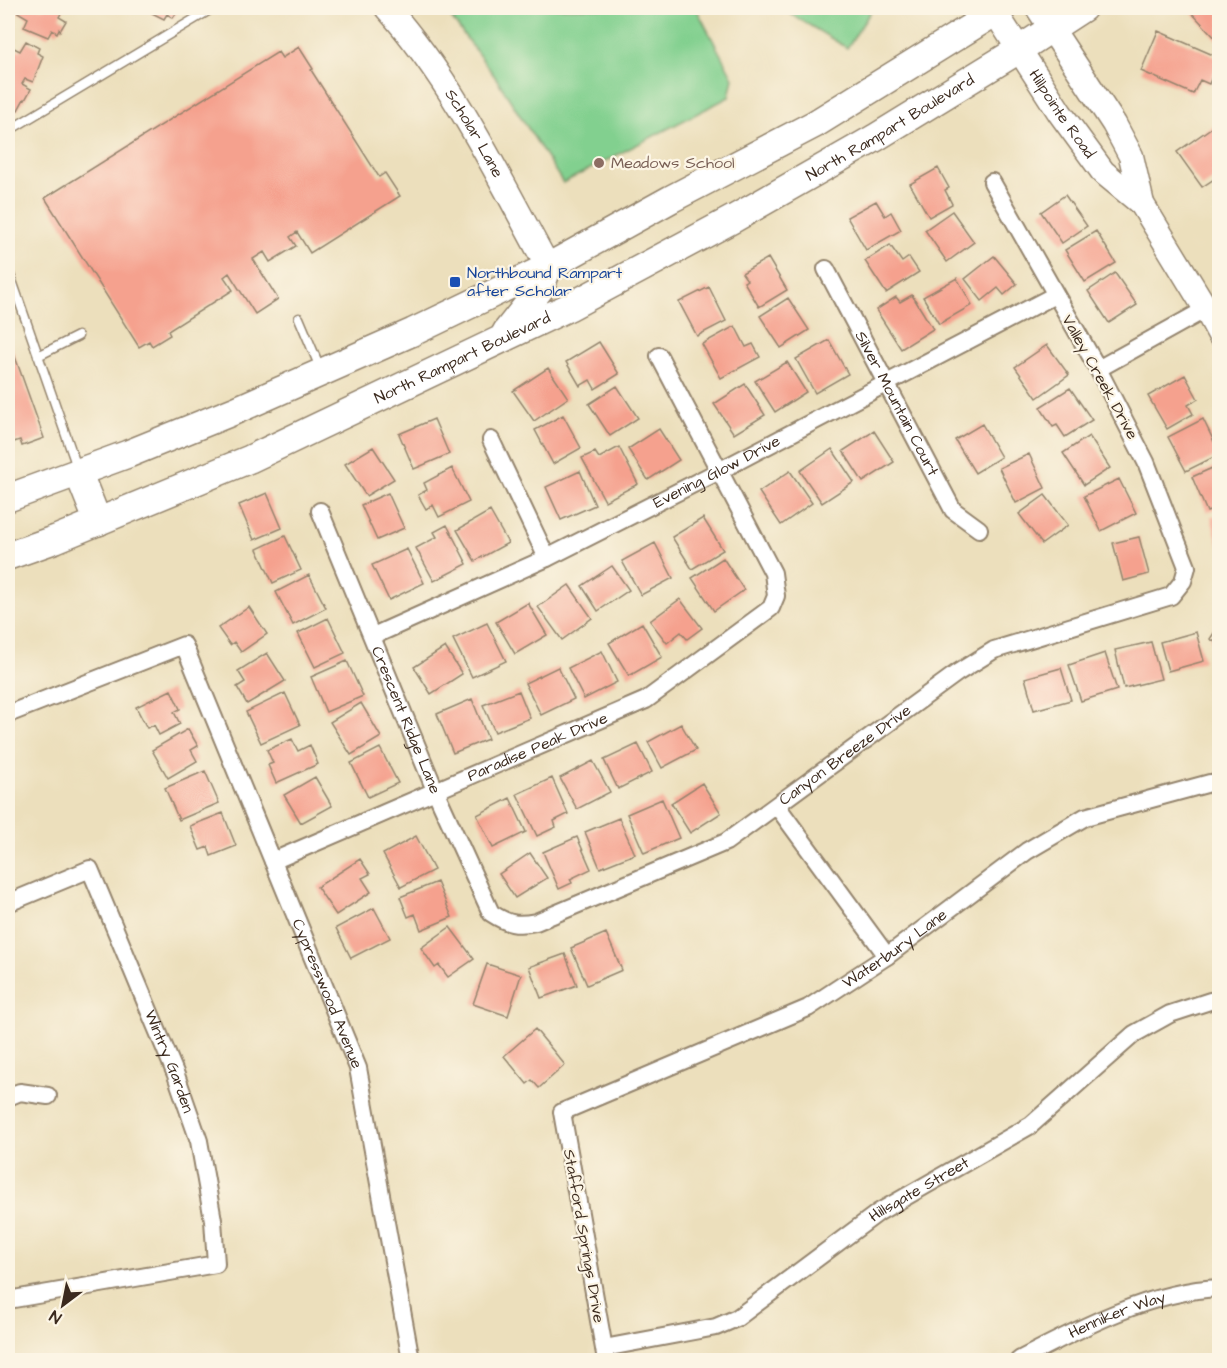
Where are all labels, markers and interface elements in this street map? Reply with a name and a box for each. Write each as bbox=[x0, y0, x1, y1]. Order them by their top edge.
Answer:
street label: Hillpointe Road bbox=[1024, 65, 1101, 163]
street label: North Rampart Boulevard bbox=[802, 69, 978, 186]
street label: Scholar Lane bbox=[440, 85, 509, 182]
place label: Meadows School bbox=[611, 152, 734, 174]
marker: Meadows School bbox=[592, 156, 606, 170]
place label: Northbound Rampart after Scholar bbox=[467, 262, 623, 302]
marker: Northbound Rampart after Scholar bbox=[448, 275, 462, 289]
street label: North Rampart Boulevard bbox=[371, 306, 554, 409]
street label: Valley Creek Drive bbox=[1056, 311, 1144, 444]
street label: Silver Mountain Court bbox=[850, 327, 944, 480]
street label: Evening Glow Drive bbox=[649, 430, 784, 514]
street label: Crescent Ridge Lane bbox=[366, 643, 446, 797]
street label: Canyon Breeze Drive bbox=[774, 699, 916, 811]
street label: Paradise Peak Drive bbox=[464, 707, 611, 787]
street label: Waterbury Lane bbox=[838, 903, 952, 994]
street label: Cypresswood Avenue bbox=[287, 915, 368, 1072]
street label: Wintry Garden bbox=[139, 1007, 199, 1116]
street label: Stafford Springs Drive bbox=[557, 1147, 610, 1325]
street label: Hillsgate Street bbox=[864, 1151, 974, 1227]
north arrow bbox=[33, 1275, 93, 1335]
street label: Henniker Way bbox=[1065, 1286, 1168, 1344]
text: N bbox=[45, 1305, 66, 1329]

